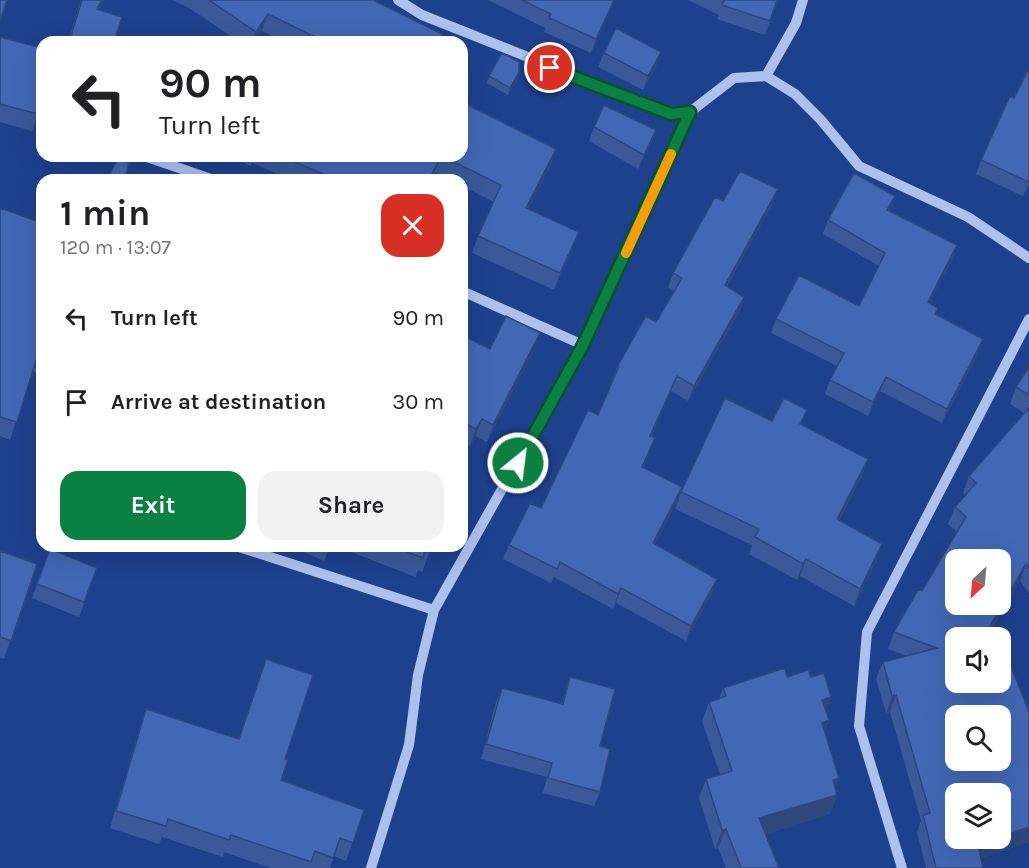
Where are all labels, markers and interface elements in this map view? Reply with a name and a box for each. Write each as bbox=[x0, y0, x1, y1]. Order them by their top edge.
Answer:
pin bbox=[524, 42, 575, 93]
icon: arrive bbox=[533, 51, 566, 84]
text: 90 m bbox=[159, 58, 262, 108]
icon: left bbox=[60, 60, 138, 138]
text: Turn left bbox=[159, 109, 260, 141]
text: 1 min bbox=[60, 192, 150, 234]
button: close bbox=[381, 194, 444, 257]
text: 120 m · 13:07 bbox=[60, 236, 171, 259]
icon: left bbox=[60, 302, 93, 335]
text: Turn left bbox=[111, 305, 198, 331]
text: 90 m bbox=[392, 305, 444, 331]
icon: arrive bbox=[60, 386, 93, 419]
text: Arrive at destination bbox=[111, 389, 326, 415]
text: 30 m bbox=[392, 389, 444, 415]
position arrow bbox=[486, 431, 550, 495]
button: Exit bbox=[60, 471, 246, 540]
button: Share bbox=[258, 471, 444, 540]
north arrow bbox=[945, 549, 1011, 615]
map controls bbox=[945, 549, 1011, 849]
button: sound bbox=[945, 627, 1011, 693]
button: search bbox=[945, 705, 1011, 771]
button: layers bbox=[945, 783, 1011, 849]

